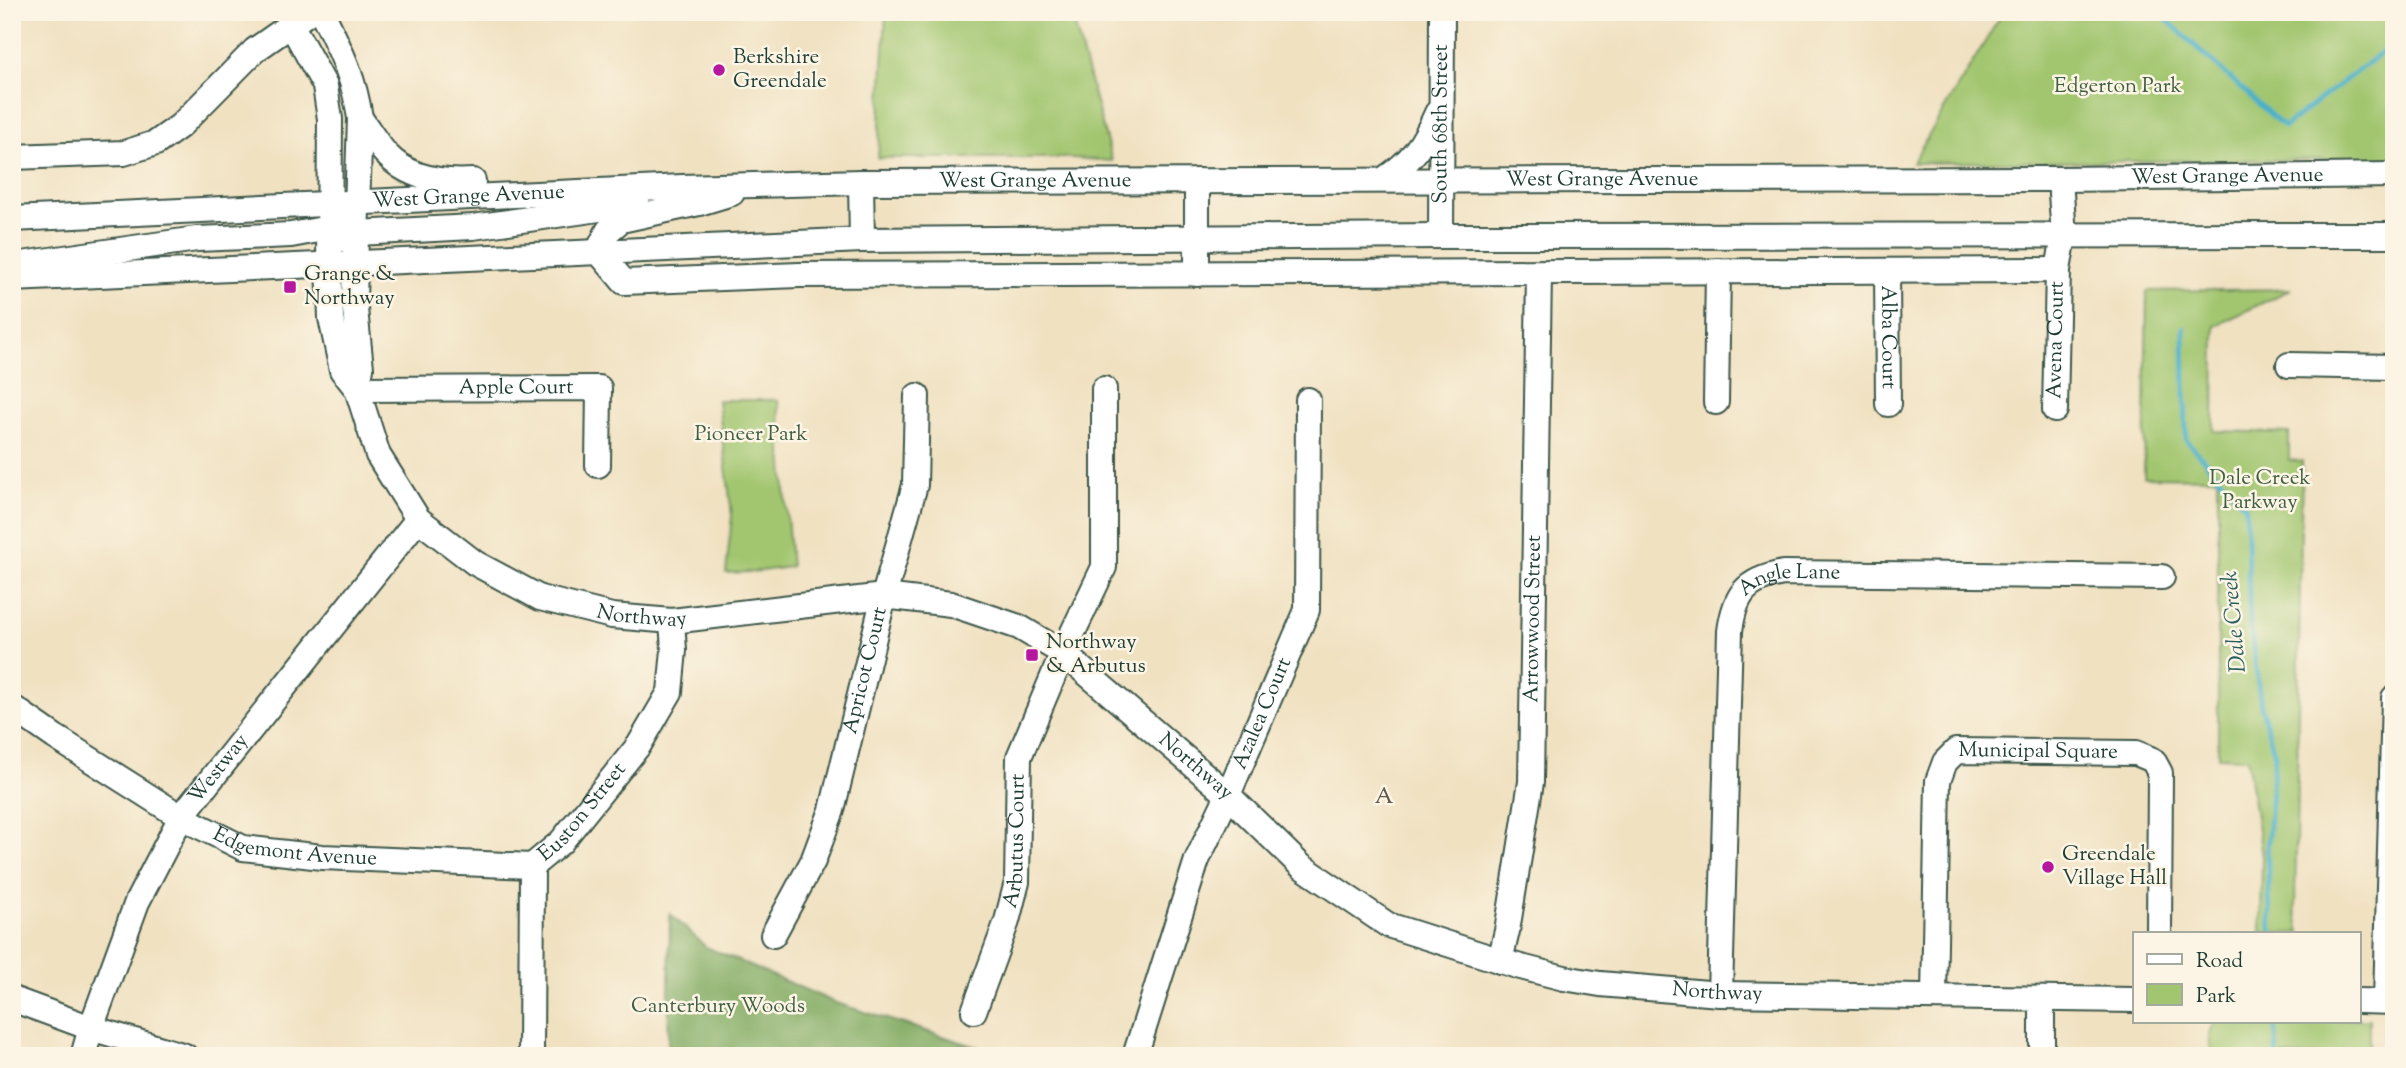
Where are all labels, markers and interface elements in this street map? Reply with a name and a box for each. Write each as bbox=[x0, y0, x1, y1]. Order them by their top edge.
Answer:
place label: Berkshire Greendale bbox=[733, 43, 827, 97]
street label: South 68th Street bbox=[1426, 44, 1457, 204]
marker: Berkshire Greendale bbox=[711, 62, 727, 78]
park label: Edgerton Park bbox=[2054, 72, 2182, 102]
street label: West Grange Avenue bbox=[2131, 161, 2324, 193]
street label: West Grange Avenue bbox=[1506, 165, 1699, 195]
street label: West Grange Avenue bbox=[939, 166, 1132, 197]
street label: West Grange Avenue bbox=[372, 178, 565, 217]
place label: Grange & Northway bbox=[304, 260, 395, 314]
marker: Grange & Northway bbox=[282, 279, 298, 295]
street label: Avena Court bbox=[2040, 281, 2073, 399]
street label: Alba Court bbox=[1872, 285, 1903, 389]
street label: Apple Court bbox=[459, 373, 573, 404]
park label: Pioneer Park bbox=[694, 420, 808, 450]
park label: Dale Creek Parkway bbox=[2209, 464, 2311, 518]
street label: Arrowwood Street bbox=[1517, 535, 1550, 703]
street label: Angle Lane bbox=[1732, 558, 1840, 604]
water label: Dale Creek bbox=[2214, 570, 2256, 674]
street label: Northway bbox=[593, 598, 689, 636]
street label: Apricot Court bbox=[836, 604, 896, 737]
place label: Northway & Arbutus bbox=[1046, 628, 1146, 682]
marker: Northway & Arbutus bbox=[1024, 647, 1040, 663]
street label: Azalea Court bbox=[1225, 653, 1300, 774]
street label: Northway bbox=[1151, 726, 1240, 808]
street label: Westway bbox=[182, 727, 257, 811]
street label: Municipal Square bbox=[1958, 736, 2118, 768]
street label: Euston Street bbox=[532, 756, 634, 870]
street label: Arbutus Court bbox=[996, 773, 1034, 912]
district label: A bbox=[1375, 781, 1395, 814]
street label: Edgemont Avenue bbox=[207, 820, 378, 874]
place label: Greendale Village Hall bbox=[2062, 840, 2167, 894]
marker: Greendale Village Hall bbox=[2040, 859, 2056, 875]
legend bbox=[2133, 932, 2360, 1023]
text: Road bbox=[2196, 947, 2243, 977]
street label: Northway bbox=[1671, 975, 1763, 1010]
text: Park bbox=[2196, 982, 2237, 1012]
park label: Canterbury Woods bbox=[631, 992, 805, 1022]

